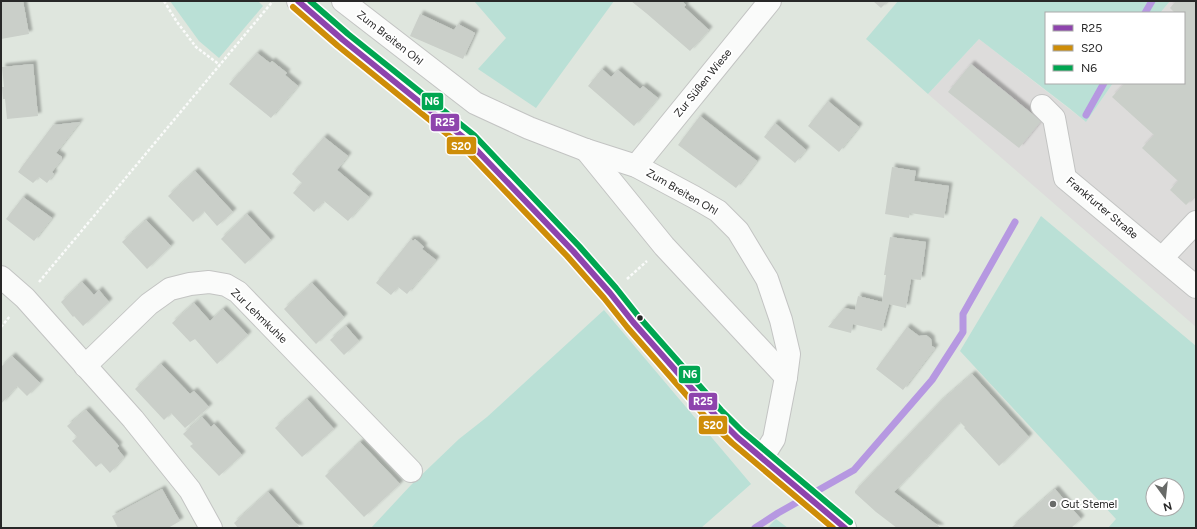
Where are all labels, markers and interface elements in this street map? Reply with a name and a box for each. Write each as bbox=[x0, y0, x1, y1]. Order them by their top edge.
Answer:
street label: Zum Breiten Ohl bbox=[354, 8, 426, 68]
legend bbox=[1045, 12, 1185, 84]
text: R25 bbox=[1081, 21, 1102, 35]
text: S20 bbox=[1081, 41, 1103, 55]
street label: Zur Süßen Wiese bbox=[672, 46, 734, 120]
text: N6 bbox=[1081, 61, 1097, 75]
line badge: N6 bbox=[421, 92, 444, 111]
text: N6 bbox=[425, 95, 440, 108]
line badge: R25 bbox=[430, 113, 460, 132]
text: R25 bbox=[435, 116, 455, 129]
line badge: S20 bbox=[446, 136, 477, 155]
text: S20 bbox=[451, 140, 471, 153]
street label: Zum Breiten Ohl bbox=[644, 166, 720, 218]
street label: Frankfurter Straße bbox=[1063, 174, 1141, 242]
street label: Zur Lehmkuhle bbox=[228, 286, 290, 346]
unlabelled marker bbox=[635, 313, 645, 323]
line badge: N6 bbox=[678, 365, 701, 384]
text: N6 bbox=[683, 368, 698, 381]
line badge: R25 bbox=[688, 392, 718, 411]
text: R25 bbox=[693, 395, 713, 408]
line badge: S20 bbox=[698, 415, 728, 435]
text: S20 bbox=[703, 419, 723, 432]
north arrow bbox=[1145, 477, 1185, 517]
place label: Gut Stemel bbox=[1061, 498, 1117, 511]
marker: Gut Stemel bbox=[1048, 499, 1058, 509]
text: N bbox=[1162, 499, 1173, 514]

